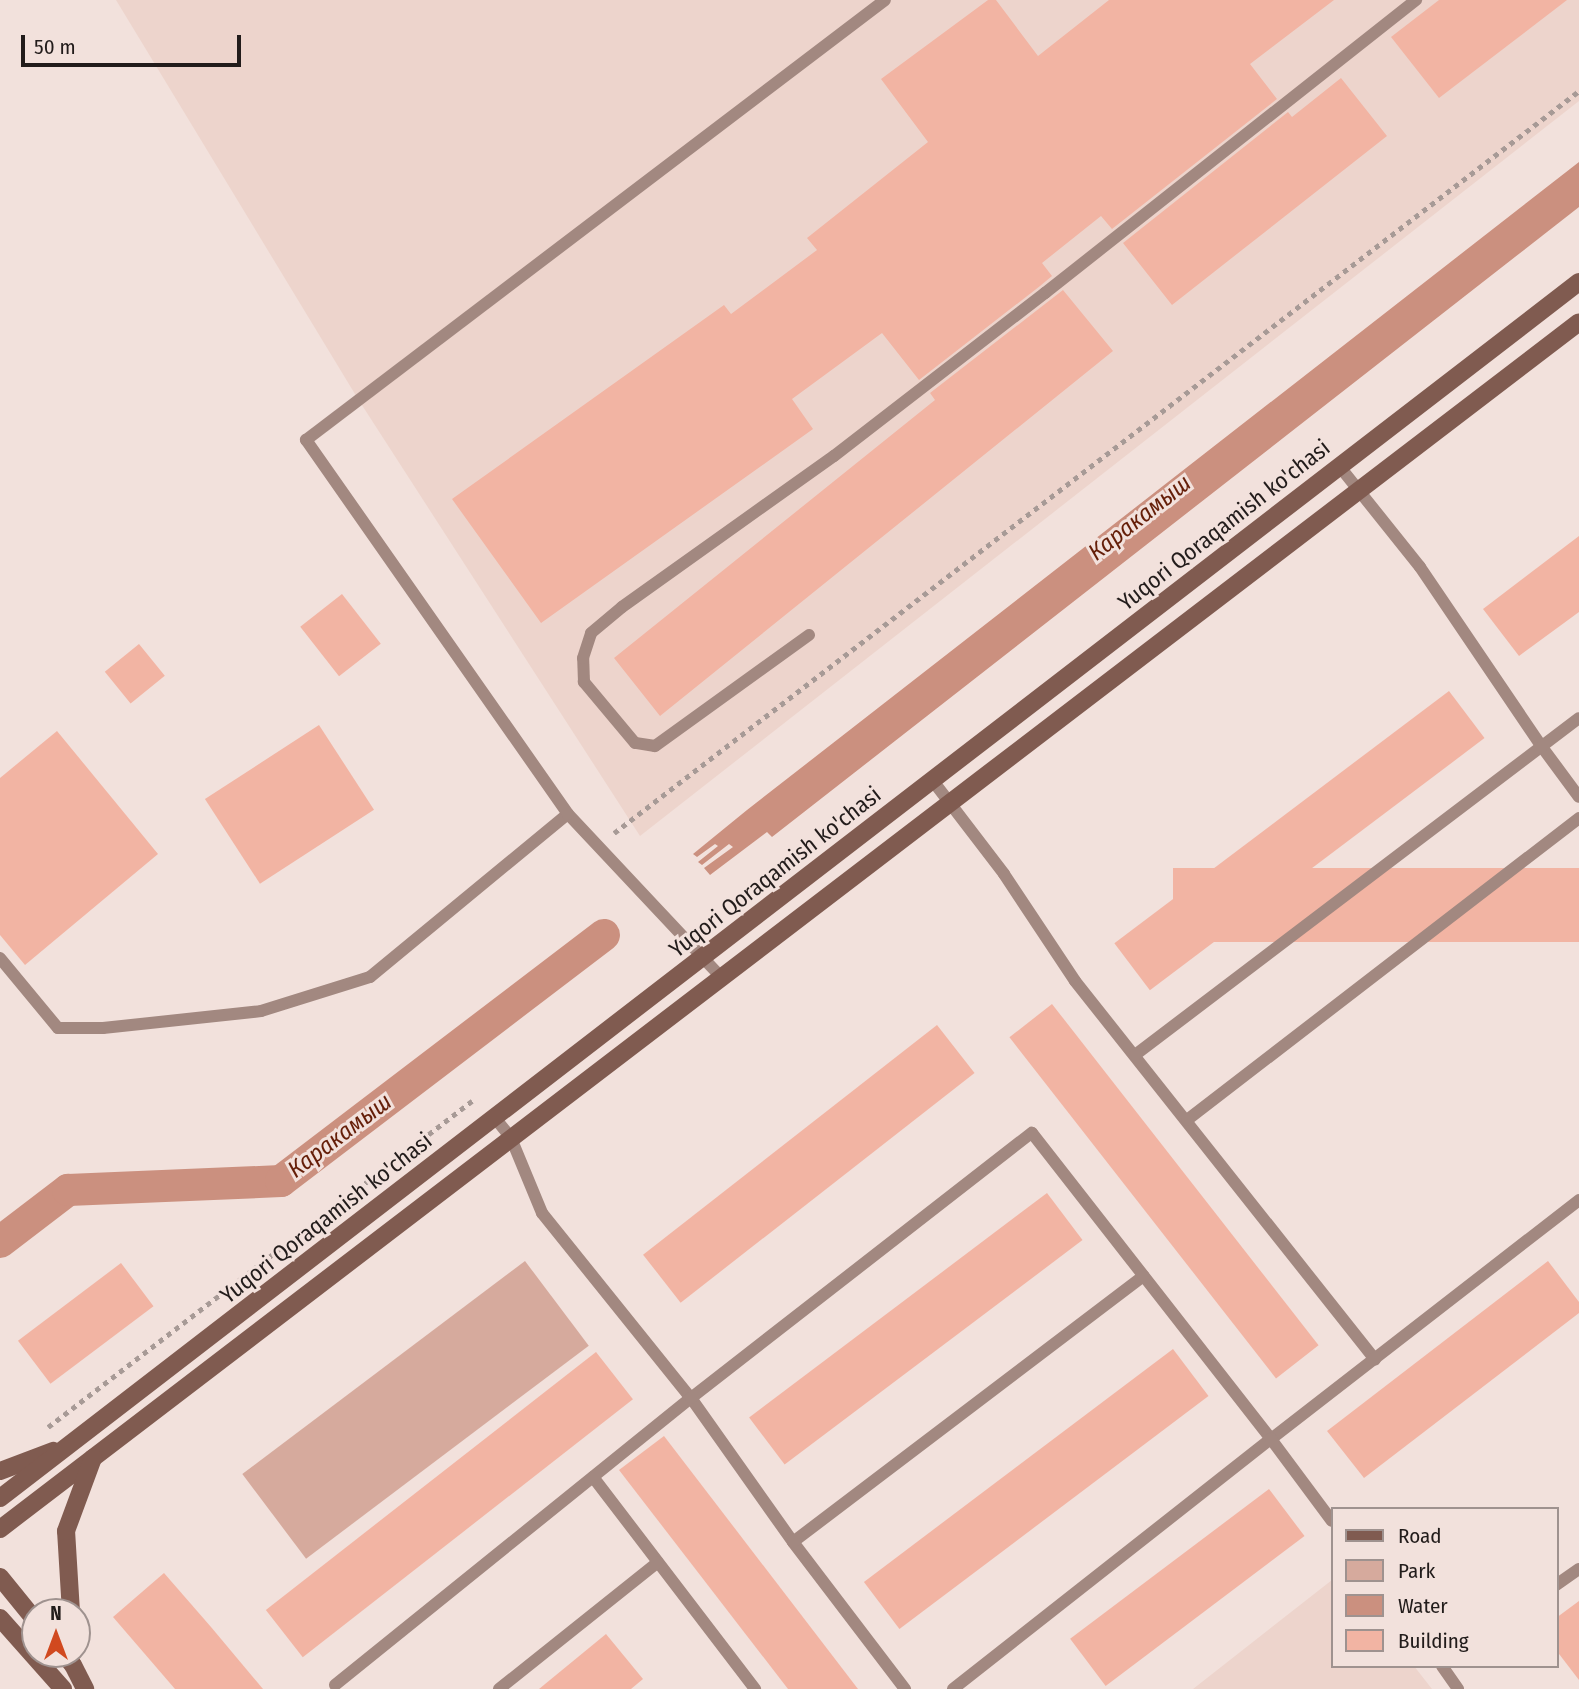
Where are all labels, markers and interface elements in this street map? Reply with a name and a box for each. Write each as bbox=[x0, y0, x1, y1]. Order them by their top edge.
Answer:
scale bar bbox=[24, 21, 245, 65]
text: 50 m bbox=[34, 34, 76, 60]
street label: Yuqori Qoraqamish ko'chasi bbox=[1113, 434, 1335, 616]
water label: Каракамыш bbox=[1083, 469, 1197, 567]
street label: Yuqori Qoraqamish ko'chasi bbox=[664, 781, 886, 963]
water label: Каракамыш bbox=[282, 1088, 398, 1184]
street label: Yuqori Qoraqamish ko'chasi bbox=[215, 1127, 437, 1309]
legend bbox=[1330, 1507, 1558, 1668]
text: Road bbox=[1398, 1523, 1442, 1549]
text: Park bbox=[1398, 1558, 1435, 1584]
text: Water bbox=[1398, 1593, 1448, 1619]
north arrow bbox=[21, 1598, 91, 1668]
text: N bbox=[50, 1602, 62, 1625]
text: Building bbox=[1398, 1628, 1469, 1654]

